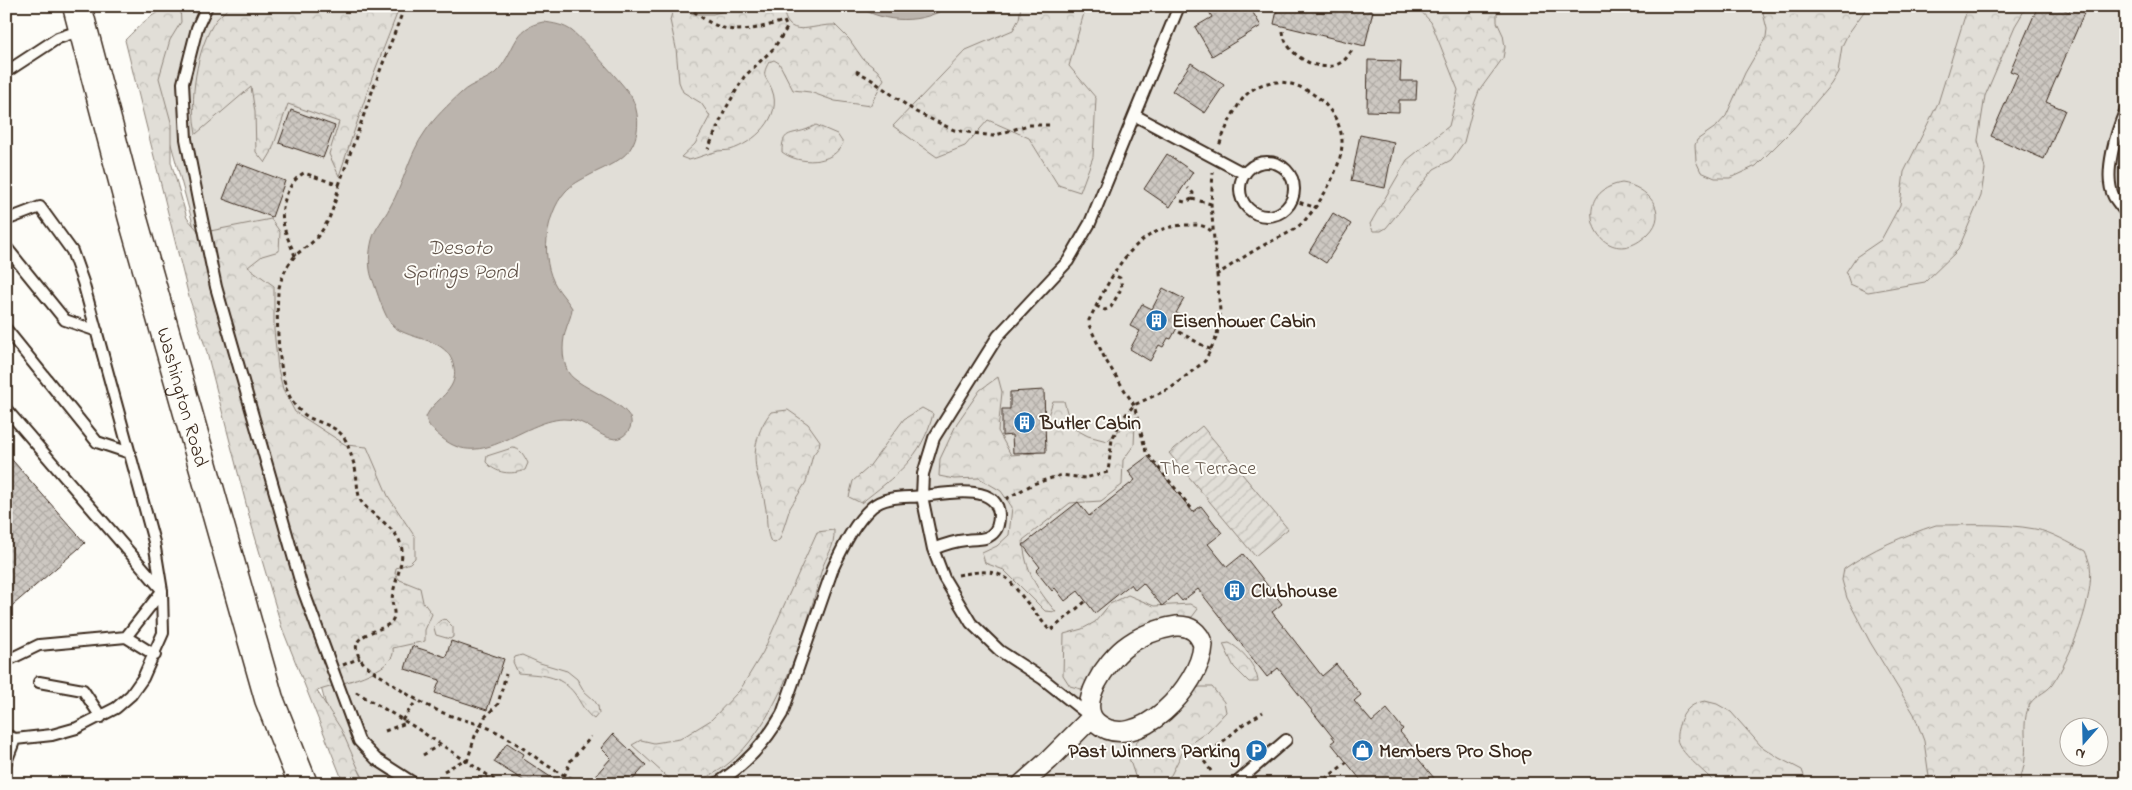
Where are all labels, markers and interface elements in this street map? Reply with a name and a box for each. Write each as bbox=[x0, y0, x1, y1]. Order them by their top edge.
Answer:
water label: Desoto Springs Pond bbox=[403, 234, 519, 289]
building icon: Eisenhower Cabin bbox=[1144, 308, 1168, 332]
place label: Eisenhower Cabin bbox=[1172, 308, 1316, 337]
street label: Washington Road bbox=[147, 324, 215, 471]
building icon: Butler Cabin bbox=[1012, 410, 1036, 434]
place label: Butler Cabin bbox=[1039, 410, 1141, 439]
park label: The Terrace bbox=[1160, 455, 1256, 484]
building icon: Clubhouse bbox=[1223, 578, 1247, 602]
place label: Clubhouse bbox=[1251, 578, 1338, 607]
north arrow bbox=[2060, 718, 2110, 768]
place label: Past Winners Parking bbox=[1068, 738, 1240, 768]
parking icon: Past Winners Parking bbox=[1244, 738, 1268, 762]
shop icon: Members Pro Shop bbox=[1351, 738, 1375, 762]
place label: Members Pro Shop bbox=[1379, 738, 1532, 767]
text: N bbox=[2072, 741, 2088, 764]

